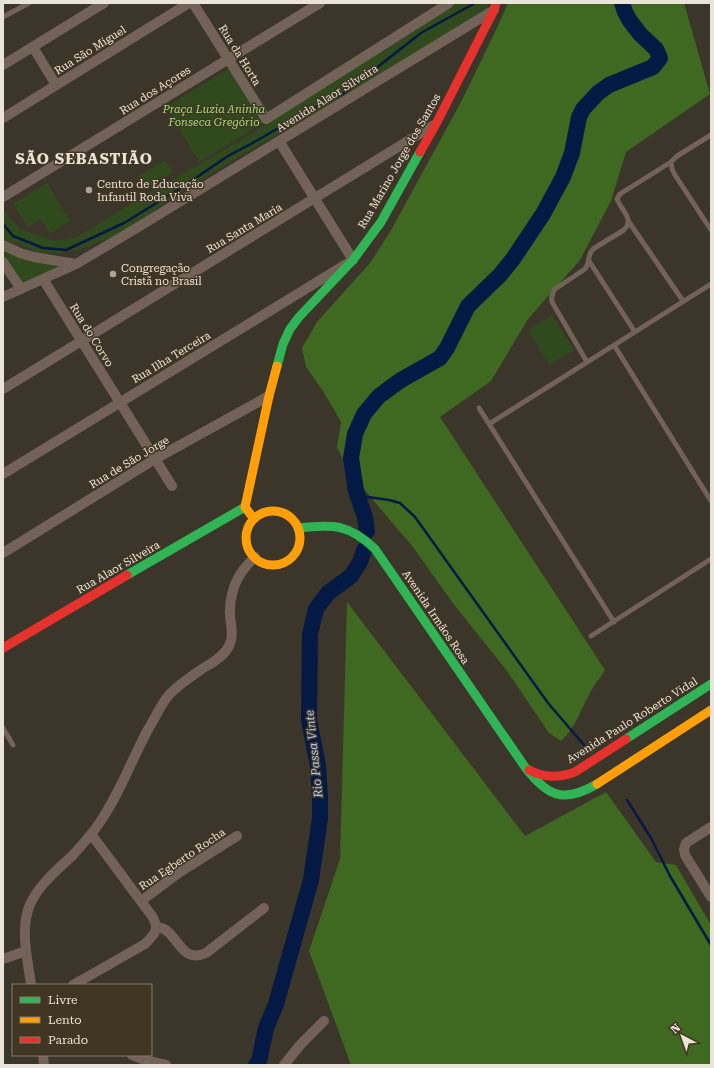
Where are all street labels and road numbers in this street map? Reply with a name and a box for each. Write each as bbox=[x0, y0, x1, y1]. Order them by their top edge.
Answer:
street label: Rua da Horta bbox=[216, 22, 263, 88]
street label: Rua São Miguel bbox=[52, 23, 129, 78]
street label: Avenida Alaor Silveira bbox=[274, 62, 380, 135]
street label: Rua dos Açores bbox=[117, 63, 193, 117]
street label: Rua Marino Jorge dos Santos bbox=[355, 91, 443, 231]
street label: Rua Santa Maria bbox=[204, 201, 285, 256]
street label: Rua do Corvo bbox=[67, 301, 116, 369]
street label: Rua Ilha Terceira bbox=[130, 329, 213, 386]
street label: Rua de São Jorge bbox=[87, 434, 171, 491]
street label: Rua Alaor Silveira bbox=[74, 538, 162, 597]
street label: Avenida Irmãos Rosa bbox=[399, 568, 472, 667]
street label: Avenida Paulo Roberto Vidal bbox=[565, 674, 701, 766]
street label: Rua Egberto Rocha bbox=[137, 826, 228, 893]

